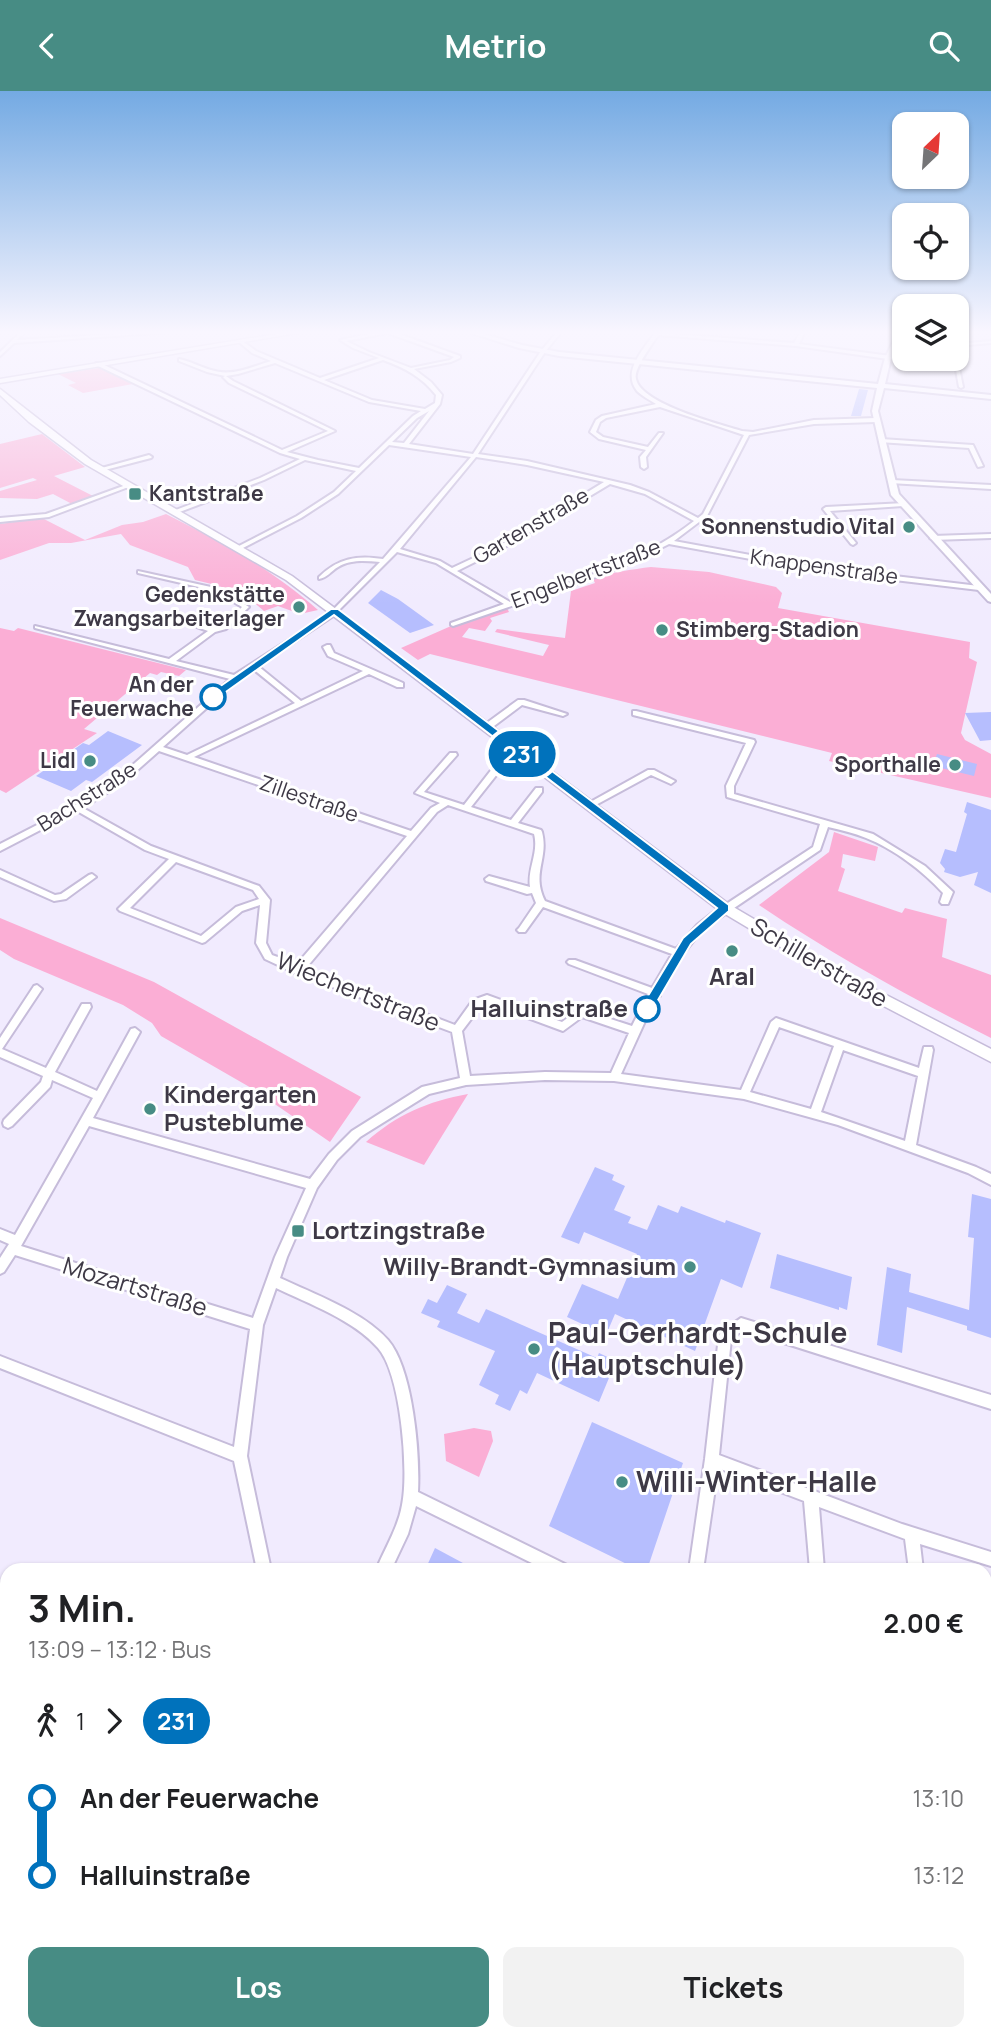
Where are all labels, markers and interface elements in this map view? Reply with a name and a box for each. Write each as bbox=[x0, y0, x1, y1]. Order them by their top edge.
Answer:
text: Metrio bbox=[444, 24, 547, 68]
icon: back bbox=[28, 27, 66, 65]
icon: search bbox=[925, 27, 963, 65]
north arrow bbox=[892, 112, 970, 189]
map controls bbox=[892, 112, 969, 371]
button: locate bbox=[892, 203, 969, 280]
button: layers bbox=[892, 294, 969, 371]
place label: Kantstraße bbox=[149, 479, 264, 507]
street label: Gartenstraße bbox=[467, 481, 594, 570]
marker: Kantstraße bbox=[127, 486, 143, 502]
place label: Sonnenstudio Vital bbox=[701, 512, 895, 540]
marker: Sonnenstudio Vital bbox=[901, 519, 917, 535]
street label: Engelbertstraße bbox=[507, 532, 664, 614]
street label: Knappenstraße bbox=[748, 542, 900, 590]
place label: Gedenkstätte Zwangsarbeiterlager bbox=[73, 580, 285, 632]
marker: Gedenkstätte Zwangsarbeiterlager bbox=[291, 599, 307, 615]
place label: Stimberg-Stadion bbox=[676, 615, 859, 643]
marker: Stimberg-Stadion bbox=[654, 622, 670, 638]
place label: An der Feuerwache bbox=[70, 670, 194, 722]
marker: An der Feuerwache bbox=[200, 684, 226, 710]
line badge: 231 bbox=[482, 731, 562, 777]
text: 231 bbox=[503, 737, 541, 770]
place label: Lidl bbox=[40, 746, 76, 774]
place label: Sporthalle bbox=[834, 750, 941, 778]
marker: Lidl bbox=[82, 753, 98, 769]
street label: Bachstraße bbox=[32, 755, 141, 838]
marker: Sporthalle bbox=[947, 757, 963, 773]
street label: Zillestraße bbox=[256, 768, 363, 828]
street label: Schillerstraße bbox=[745, 909, 894, 1014]
street label: Wiechertstraße bbox=[272, 943, 445, 1038]
marker: Aral bbox=[724, 943, 740, 959]
place label: Aral bbox=[709, 959, 755, 992]
place label: Halluinstraße bbox=[470, 991, 628, 1024]
marker: Halluinstraße bbox=[634, 996, 660, 1022]
place label: Kindergarten Pusteblume bbox=[164, 1077, 316, 1138]
marker: Kindergarten Pusteblume bbox=[142, 1101, 158, 1117]
place label: Lortzingstraße bbox=[312, 1213, 485, 1246]
marker: Lortzingstraße bbox=[290, 1223, 306, 1239]
street label: Mozartstraße bbox=[59, 1248, 212, 1323]
place label: Willy-Brandt-Gymnasium bbox=[383, 1249, 676, 1282]
marker: Willy-Brandt-Gymnasium bbox=[682, 1259, 698, 1275]
place label: Paul-Gerhardt-Schule (Hauptschule) bbox=[548, 1313, 847, 1383]
marker: Paul-Gerhardt-Schule (Hauptschule) bbox=[526, 1341, 542, 1357]
place label: Willi-Winter-Halle bbox=[636, 1462, 877, 1500]
marker: Willi-Winter-Halle bbox=[614, 1474, 630, 1490]
text: 3 Min. bbox=[28, 1581, 136, 1633]
text: 2.00 € bbox=[883, 1605, 964, 1641]
text: 13:09 – 13:12 · Bus bbox=[28, 1633, 211, 1665]
icon: walk bbox=[28, 1702, 66, 1740]
icon: forward bbox=[95, 1702, 133, 1740]
text: 231 bbox=[157, 1704, 196, 1737]
text: 1 bbox=[76, 1705, 85, 1737]
text: An der Feuerwache bbox=[80, 1780, 319, 1816]
text: 13:10 bbox=[912, 1782, 964, 1814]
text: Halluinstraße bbox=[80, 1857, 251, 1893]
text: 13:12 bbox=[913, 1859, 964, 1891]
button: Los bbox=[28, 1947, 489, 2027]
button: Tickets bbox=[503, 1947, 964, 2027]

